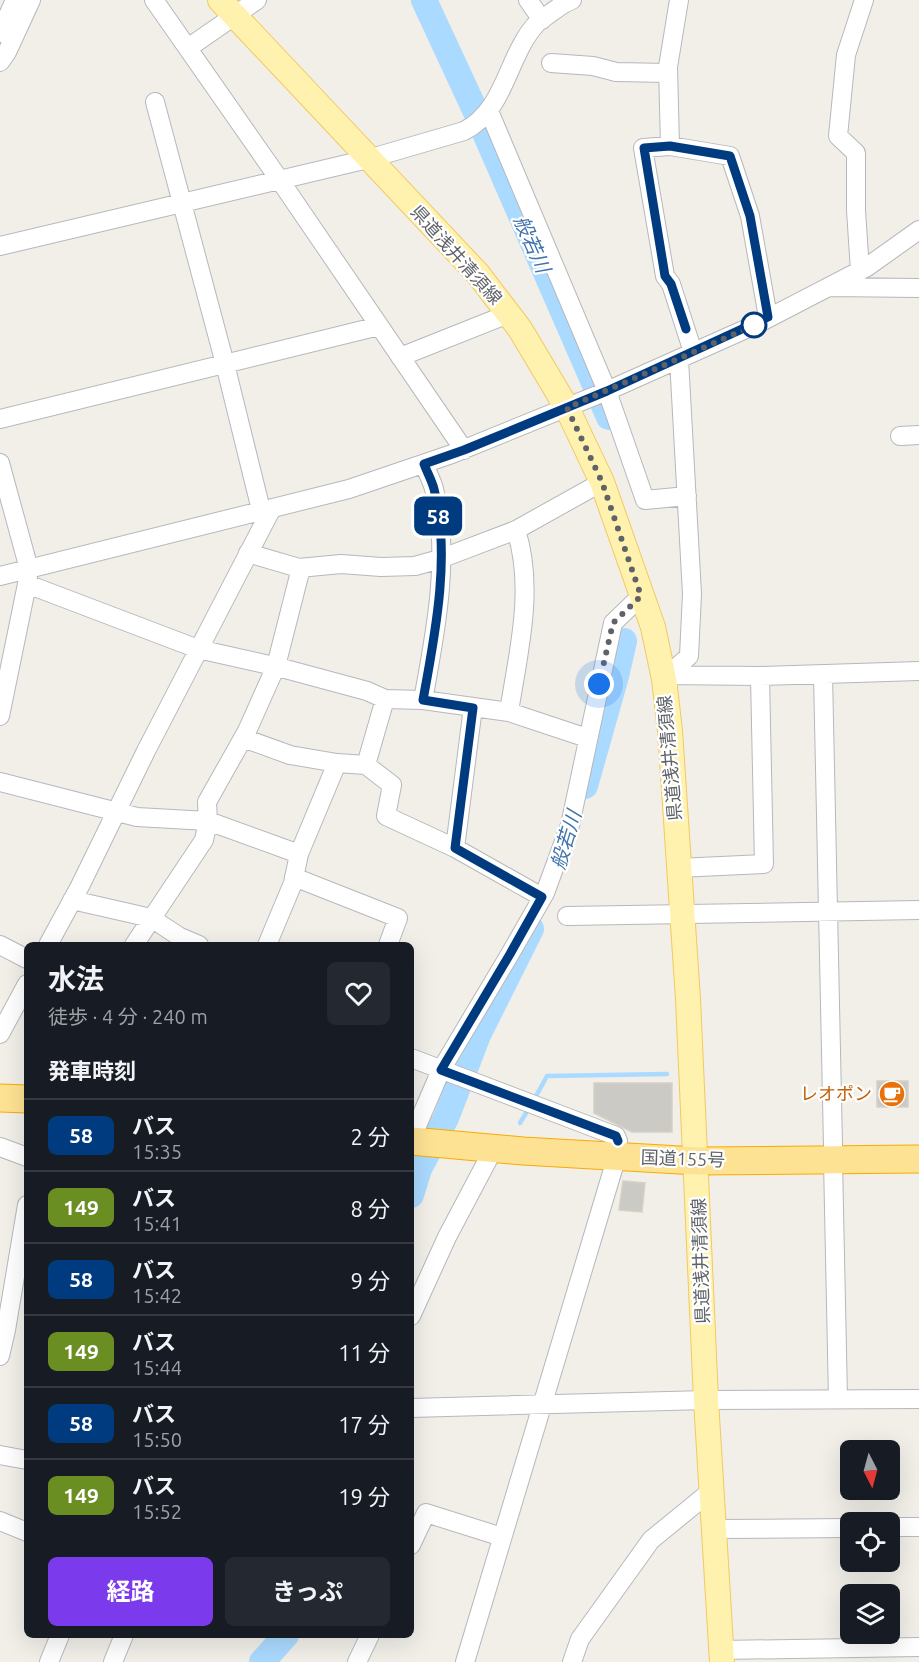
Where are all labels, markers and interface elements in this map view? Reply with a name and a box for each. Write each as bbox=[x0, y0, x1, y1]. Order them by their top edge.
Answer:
street label: 県道浅井清須線 bbox=[407, 201, 506, 308]
water label: 般若川 bbox=[510, 212, 556, 278]
unlabelled marker bbox=[741, 312, 767, 338]
line badge: 58 bbox=[411, 496, 465, 536]
text: 58 bbox=[426, 504, 450, 528]
your location bbox=[584, 669, 614, 699]
street label: 県道浅井清須線 bbox=[654, 694, 684, 822]
water label: 般若川 bbox=[546, 806, 586, 872]
button: heart bbox=[327, 962, 390, 1025]
text: 水法 bbox=[48, 963, 104, 994]
text: 徒歩 · 4 分 · 240 m bbox=[48, 1005, 208, 1028]
text: 発車時刻 bbox=[48, 1058, 136, 1083]
cafe icon: レオポン bbox=[877, 1079, 907, 1109]
place label: レオポン bbox=[800, 1083, 872, 1103]
text: バス bbox=[132, 1113, 176, 1138]
text: 58 bbox=[69, 1123, 93, 1147]
text: 2 分 bbox=[351, 1124, 390, 1149]
text: 15:35 bbox=[132, 1140, 182, 1163]
street label: 国道155号 bbox=[640, 1147, 726, 1169]
text: バス bbox=[132, 1185, 176, 1210]
text: 149 bbox=[63, 1195, 99, 1219]
text: 8 分 bbox=[351, 1196, 390, 1221]
street label: 県道浅井清須線 bbox=[688, 1198, 712, 1324]
text: 15:41 bbox=[132, 1212, 182, 1235]
text: バス bbox=[132, 1257, 176, 1282]
text: 58 bbox=[69, 1267, 93, 1291]
text: 9 分 bbox=[351, 1268, 390, 1293]
text: 15:42 bbox=[132, 1284, 182, 1307]
text: バス bbox=[132, 1329, 176, 1354]
text: 149 bbox=[63, 1339, 99, 1363]
text: 11 分 bbox=[338, 1340, 390, 1365]
text: 15:44 bbox=[132, 1356, 182, 1379]
text: バス bbox=[132, 1401, 176, 1426]
text: 58 bbox=[69, 1411, 93, 1435]
text: 17 分 bbox=[338, 1412, 390, 1437]
text: 15:50 bbox=[132, 1428, 182, 1451]
north arrow bbox=[840, 1440, 900, 1500]
map controls bbox=[840, 1440, 900, 1644]
text: バス bbox=[132, 1473, 176, 1498]
text: 149 bbox=[63, 1483, 99, 1507]
text: 19 分 bbox=[338, 1484, 390, 1509]
text: 15:52 bbox=[132, 1500, 182, 1523]
button: locate bbox=[840, 1512, 900, 1572]
button: 経路 bbox=[48, 1557, 213, 1626]
button: きっぷ bbox=[225, 1557, 390, 1626]
button: layers bbox=[840, 1584, 900, 1644]

